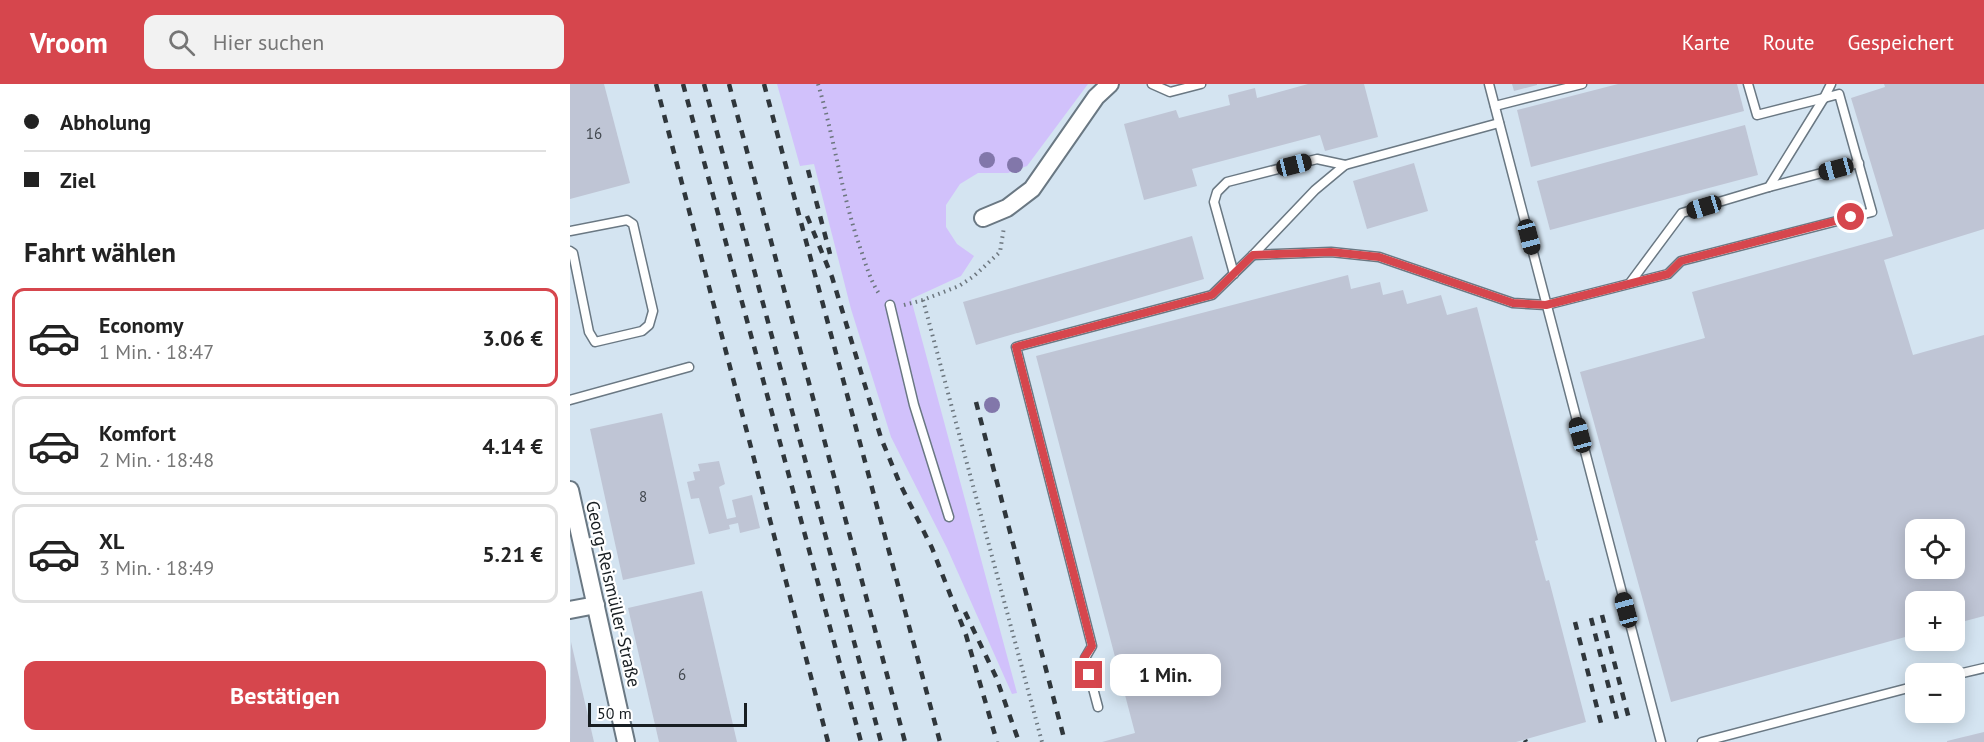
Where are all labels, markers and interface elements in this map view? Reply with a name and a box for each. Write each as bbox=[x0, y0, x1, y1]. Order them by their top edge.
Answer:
search box bbox=[144, 15, 564, 69]
text: Vroom bbox=[30, 24, 108, 61]
icon: search bbox=[165, 26, 198, 59]
text: Hier suchen bbox=[213, 28, 324, 56]
text: Karte bbox=[1682, 29, 1730, 56]
text: Route bbox=[1763, 29, 1814, 56]
text: Gespeichert bbox=[1847, 29, 1954, 56]
text: Abholung bbox=[60, 108, 151, 136]
house number: 16 bbox=[586, 124, 602, 143]
car bbox=[1274, 152, 1314, 178]
car bbox=[1816, 156, 1856, 182]
text: Ziel bbox=[60, 166, 95, 194]
car bbox=[1684, 193, 1724, 221]
route start bbox=[1837, 203, 1864, 230]
car bbox=[1516, 217, 1542, 257]
text: Fahrt wählen bbox=[24, 235, 176, 269]
icon: car bbox=[27, 311, 81, 365]
text: Economy bbox=[99, 311, 183, 339]
text: 3.06 € bbox=[482, 324, 543, 352]
text: 1 Min. · 18:47 bbox=[99, 339, 214, 365]
car bbox=[1567, 415, 1593, 455]
icon: car bbox=[27, 419, 81, 473]
text: Komfort bbox=[99, 419, 176, 447]
text: 4.14 € bbox=[482, 432, 543, 460]
text: 2 Min. · 18:48 bbox=[99, 447, 214, 473]
house number: 8 bbox=[639, 487, 647, 506]
street label: Georg-Reismüller-Straße bbox=[581, 499, 646, 689]
map controls bbox=[1905, 519, 1965, 723]
button: locate bbox=[1905, 519, 1965, 579]
icon: car bbox=[27, 527, 81, 581]
text: XL bbox=[99, 527, 124, 555]
text: 5.21 € bbox=[482, 540, 543, 568]
text: 3 Min. · 18:49 bbox=[99, 555, 214, 581]
car bbox=[1613, 590, 1639, 630]
button: + bbox=[1905, 591, 1965, 651]
callout: 1 Min. bbox=[1110, 654, 1221, 696]
button: Bestätigen bbox=[24, 661, 546, 730]
route end bbox=[1075, 661, 1102, 688]
text: 1 Min. bbox=[1139, 662, 1192, 688]
button: − bbox=[1905, 663, 1965, 723]
house number: 6 bbox=[678, 665, 686, 684]
scale bar bbox=[588, 700, 747, 728]
text: 50 m bbox=[597, 703, 632, 723]

